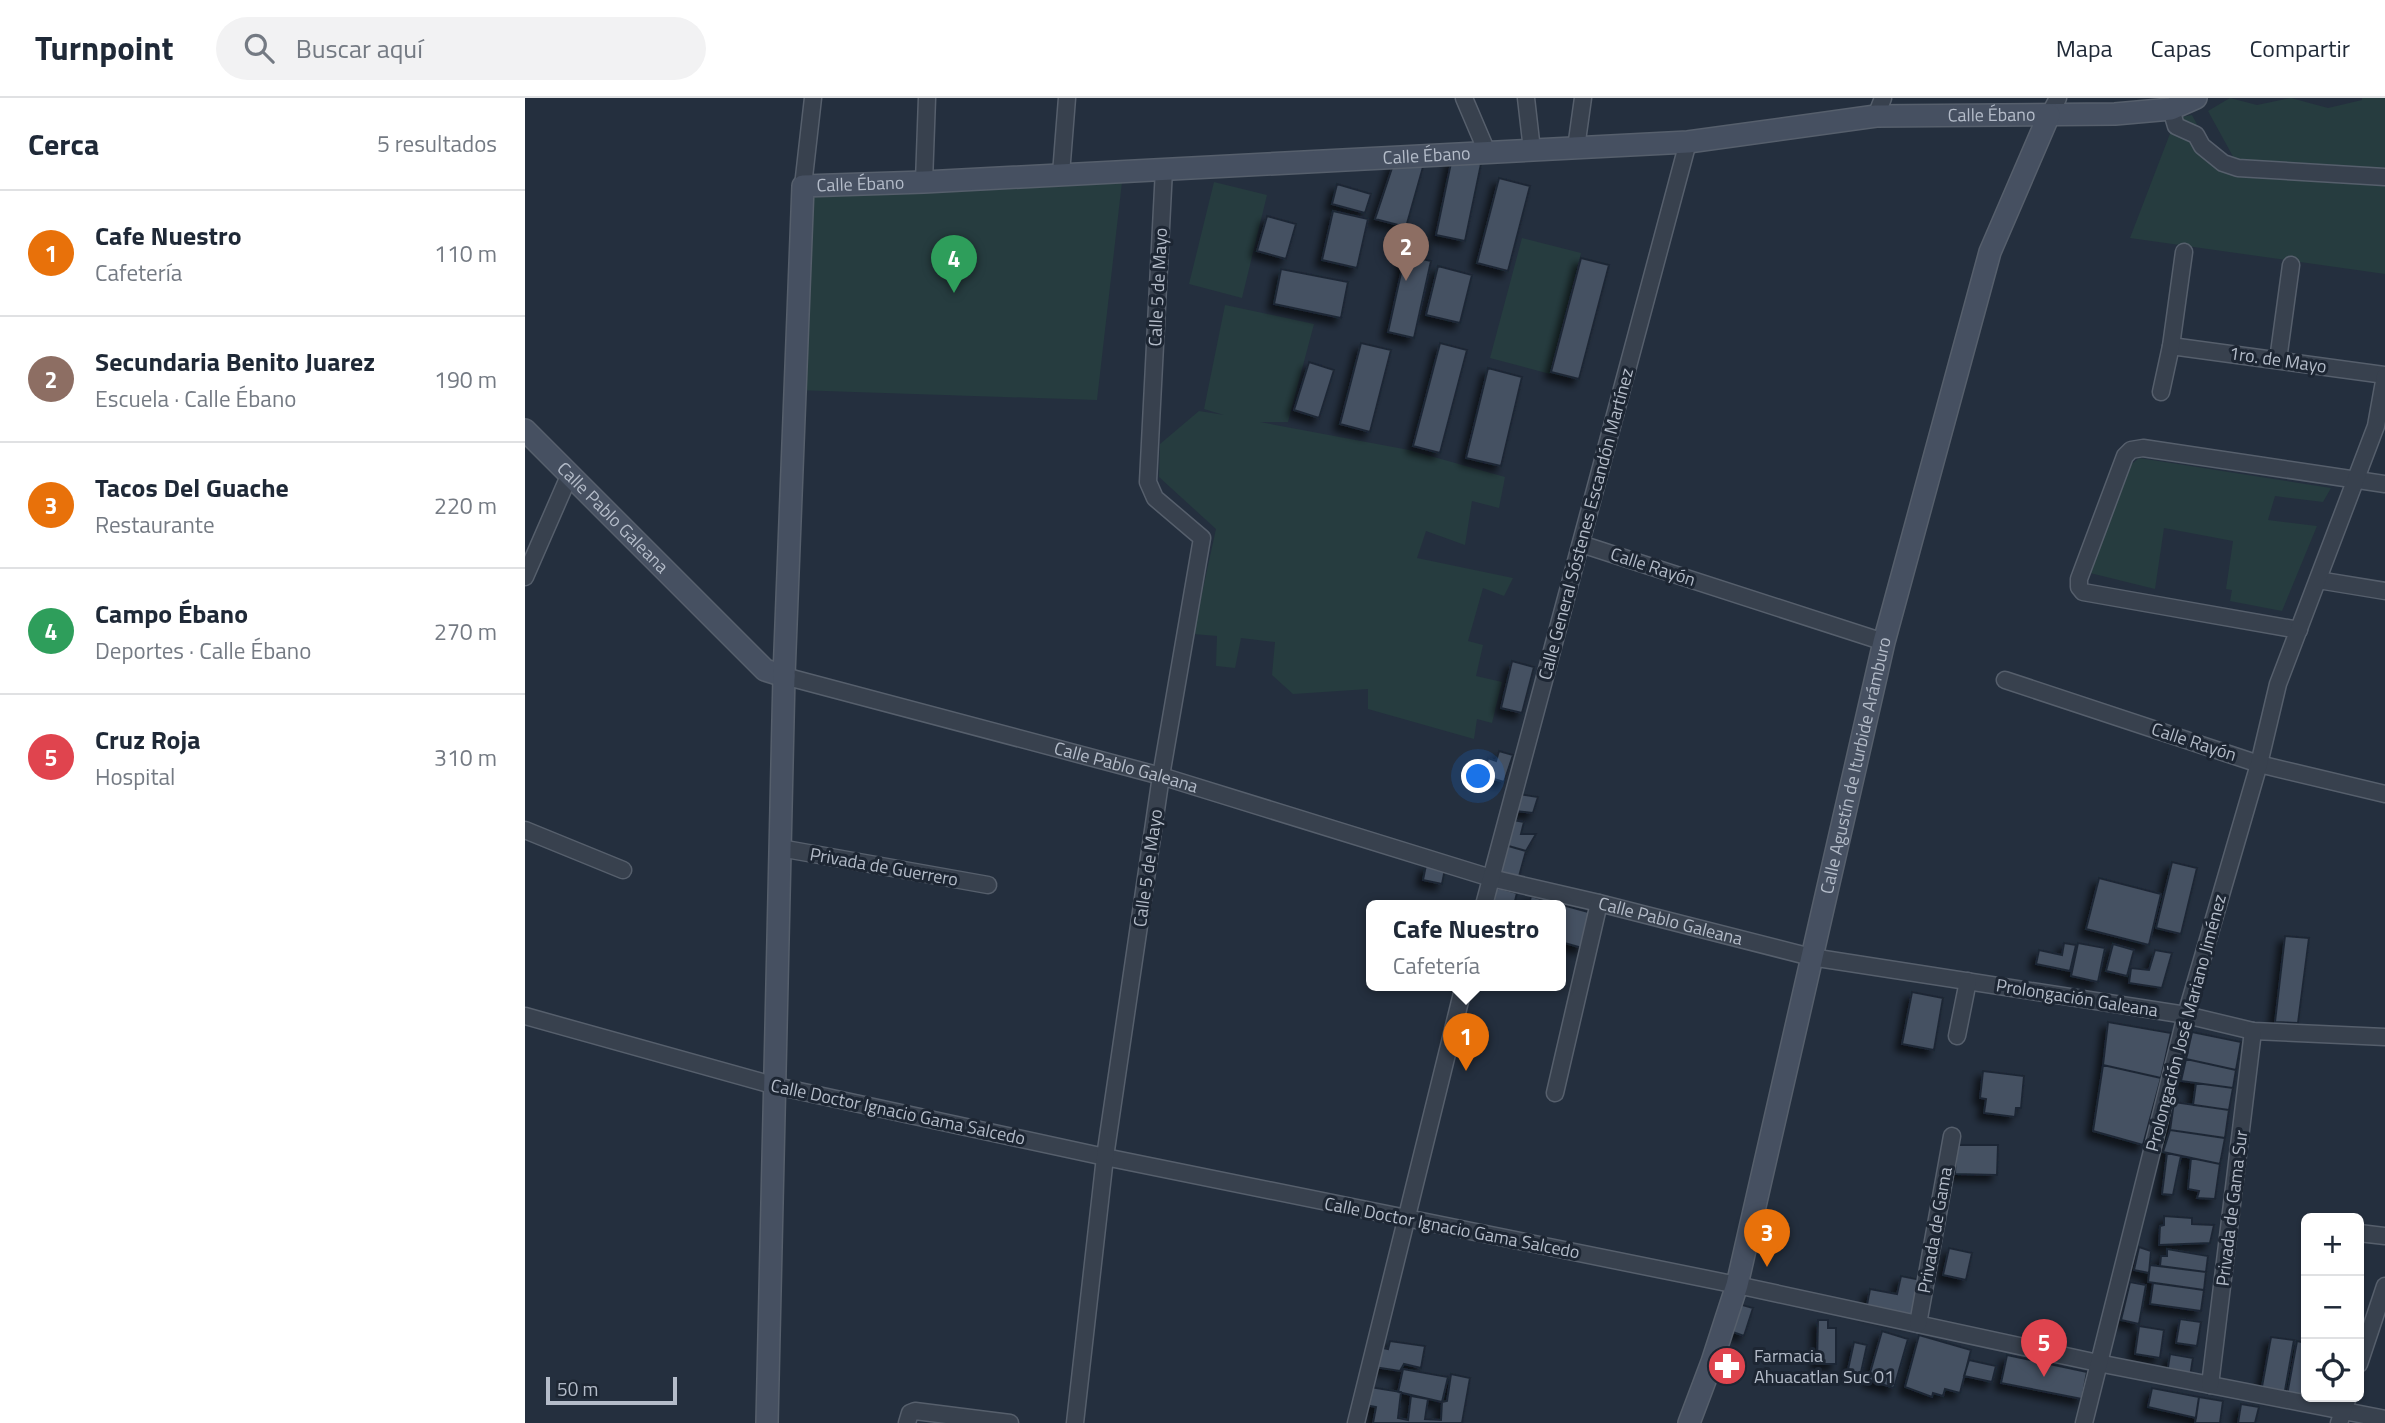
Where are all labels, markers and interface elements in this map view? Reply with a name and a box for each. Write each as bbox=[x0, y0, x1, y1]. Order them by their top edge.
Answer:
search box bbox=[216, 17, 706, 80]
text: Turnpoint bbox=[35, 23, 174, 73]
icon: search bbox=[240, 29, 278, 67]
text: Buscar aquí bbox=[296, 29, 423, 68]
text: Mapa bbox=[2056, 30, 2113, 66]
text: Capas bbox=[2151, 30, 2211, 66]
text: Compartir bbox=[2249, 30, 2350, 66]
street label: Calle Ébano bbox=[1947, 101, 2036, 128]
text: Cerca bbox=[28, 121, 99, 167]
text: 5 resultados bbox=[377, 126, 497, 161]
street label: Calle Ébano bbox=[1382, 139, 1471, 171]
street label: Calle Ébano bbox=[816, 169, 905, 199]
text: Cafe Nuestro bbox=[95, 216, 241, 255]
pin: 2 bbox=[1383, 223, 1429, 281]
street label: Calle 5 de Mayo bbox=[1141, 227, 1174, 347]
pin: 4 bbox=[931, 235, 977, 293]
text: 1 bbox=[45, 236, 57, 271]
text: 110 m bbox=[434, 236, 497, 271]
text: Cafetería bbox=[95, 255, 182, 290]
street label: 1ro. de Mayo bbox=[2228, 339, 2329, 380]
text: Secundaria Benito Juarez bbox=[95, 342, 375, 381]
text: 2 bbox=[45, 362, 57, 397]
text: 190 m bbox=[434, 362, 497, 397]
street label: Calle General Sóstenes Escandón Martínez bbox=[1531, 365, 1640, 683]
text: Escuela · Calle Ébano bbox=[95, 381, 296, 416]
street label: Calle Pablo Galeana bbox=[551, 455, 675, 579]
text: Tacos Del Guache bbox=[95, 468, 289, 507]
text: 3 bbox=[45, 488, 57, 523]
text: 220 m bbox=[434, 488, 497, 523]
text: Restaurante bbox=[95, 507, 215, 542]
street label: Calle Rayón bbox=[1607, 540, 1699, 593]
text: Campo Ébano bbox=[95, 594, 248, 633]
text: 4 bbox=[45, 614, 57, 649]
text: 270 m bbox=[434, 614, 497, 649]
text: Deportes · Calle Ébano bbox=[95, 633, 311, 668]
street label: Calle Agustín de Iturbide Arámburo bbox=[1813, 634, 1898, 897]
street label: Calle Rayón bbox=[2148, 715, 2240, 768]
text: Cruz Roja bbox=[95, 720, 200, 759]
street label: Calle Pablo Galeana bbox=[1051, 734, 1201, 800]
text: 5 bbox=[45, 740, 57, 775]
text: 310 m bbox=[434, 740, 497, 775]
text: Hospital bbox=[95, 759, 175, 794]
your location bbox=[1461, 759, 1495, 793]
street label: Calle 5 de Mayo bbox=[1126, 807, 1169, 929]
street label: Privada de Guerrero bbox=[808, 840, 960, 893]
street label: Calle Pablo Galeana bbox=[1595, 889, 1746, 952]
street label: Prolongación José Mariano Jiménez bbox=[2138, 891, 2233, 1155]
popup bbox=[1366, 900, 1566, 991]
text: Cafe Nuestro bbox=[1393, 909, 1539, 948]
text: Cafetería bbox=[1393, 948, 1480, 983]
street label: Prolongación Galeana bbox=[1994, 971, 2160, 1024]
pin: 1 bbox=[1443, 1013, 1489, 1071]
street label: Calle Doctor Ignacio Gama Salcedo bbox=[768, 1071, 1028, 1152]
street label: Privada de Gama Sur bbox=[2209, 1128, 2254, 1288]
street label: Privada de Gama bbox=[1910, 1165, 1959, 1295]
street label: Calle Doctor Ignacio Gama Salcedo bbox=[1322, 1189, 1582, 1266]
pin: 3 bbox=[1744, 1209, 1790, 1267]
map controls bbox=[2301, 1213, 2364, 1402]
button: + bbox=[2301, 1213, 2364, 1276]
button: − bbox=[2301, 1276, 2364, 1339]
pin: 5 bbox=[2021, 1319, 2067, 1377]
button: locate bbox=[2301, 1339, 2364, 1402]
place label: Farmacia Ahuacatlan Suc 01 bbox=[1754, 1342, 1894, 1390]
pharmacy icon: Farmacia Ahuacatlan Suc 01 bbox=[1706, 1345, 1748, 1387]
scale bar bbox=[546, 1374, 677, 1406]
text: 50 m bbox=[557, 1374, 598, 1403]

